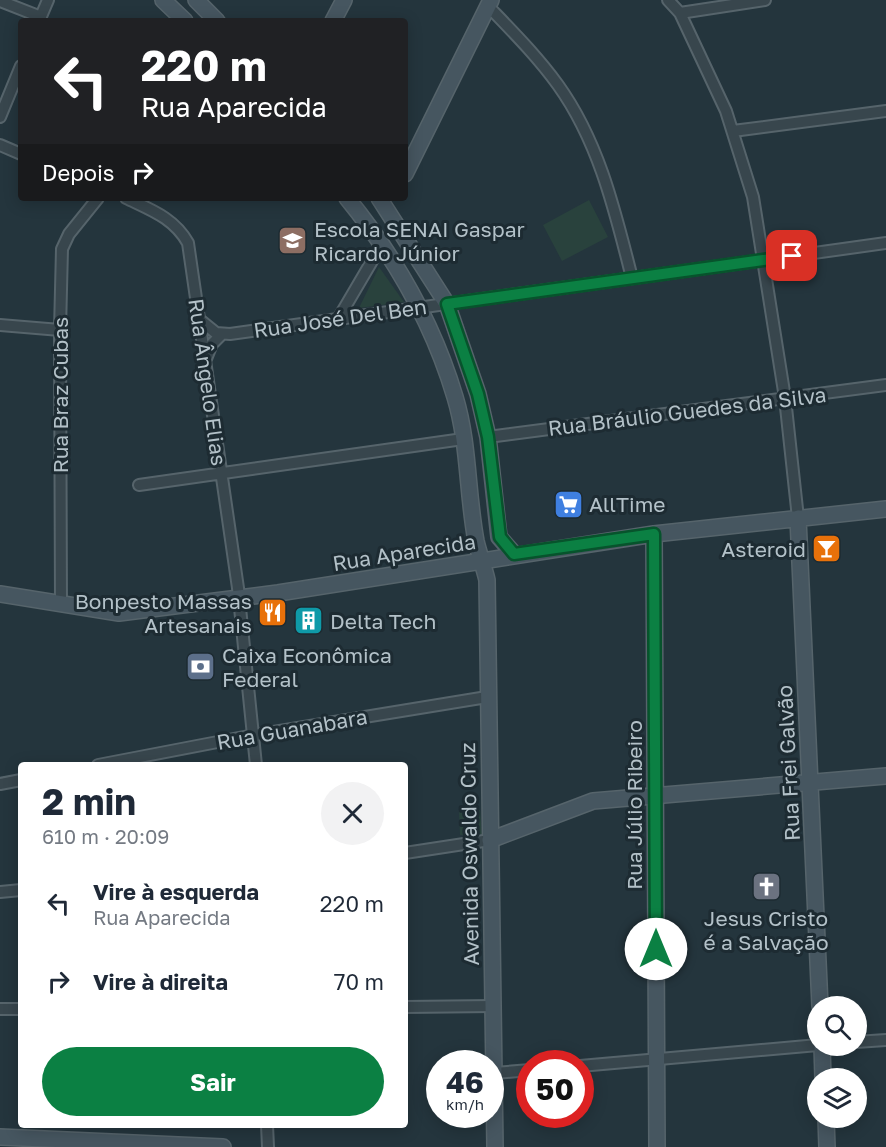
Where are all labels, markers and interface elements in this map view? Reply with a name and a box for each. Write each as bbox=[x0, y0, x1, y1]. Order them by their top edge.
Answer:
text: 220 m bbox=[141, 40, 267, 90]
icon: left bbox=[42, 42, 120, 120]
text: Rua Aparecida bbox=[141, 91, 327, 123]
icon: right bbox=[126, 156, 159, 189]
text: Depois bbox=[42, 159, 114, 186]
place label: Escola SENAI Gaspar Ricardo Júnior bbox=[314, 216, 525, 266]
school or university icon: Escola SENAI Gaspar Ricardo Júnior bbox=[277, 225, 309, 257]
pin bbox=[766, 230, 817, 281]
icon: arrive bbox=[775, 239, 808, 272]
street label: Rua José Del Ben bbox=[252, 293, 428, 343]
street label: Rua Ângelo Elias bbox=[183, 297, 233, 467]
street label: Rua Braz Cubas bbox=[47, 317, 73, 473]
street label: Rua Bráulio Guedes da Silva bbox=[546, 381, 828, 441]
supermarket icon: AllTime bbox=[552, 488, 584, 520]
place label: AllTime bbox=[589, 491, 666, 517]
street label: Rua Aparecida bbox=[331, 528, 477, 576]
bar icon: Asteroid bbox=[811, 533, 843, 565]
place label: Asteroid bbox=[721, 536, 806, 562]
place label: Bonpesto Massas Artesanais bbox=[75, 588, 252, 638]
restaurant icon: Bonpesto Massas Artesanais bbox=[257, 597, 289, 629]
building icon: Delta Tech bbox=[293, 605, 325, 637]
place label: Delta Tech bbox=[330, 608, 436, 634]
place label: Caixa Econômica Federal bbox=[222, 642, 392, 692]
bank icon: Caixa Econômica Federal bbox=[185, 651, 217, 683]
street label: Rua Frei Galvão bbox=[771, 684, 805, 842]
street label: Rua Guanabara bbox=[215, 703, 369, 755]
street label: Rua Júlio Ribeiro bbox=[621, 720, 647, 890]
street label: Avenida Oswaldo Cruz bbox=[454, 742, 484, 966]
text: 2 min bbox=[42, 780, 136, 823]
button: close bbox=[321, 782, 384, 845]
text: 610 m · 20:09 bbox=[42, 824, 169, 848]
church icon: Jesus Cristo é a Salvação bbox=[750, 871, 782, 903]
text: Vire à esquerda bbox=[93, 878, 259, 905]
icon: left bbox=[42, 887, 75, 920]
text: 220 m bbox=[320, 890, 384, 917]
text: Rua Aparecida bbox=[93, 905, 231, 929]
place label: Jesus Cristo é a Salvação bbox=[703, 905, 829, 955]
position arrow bbox=[624, 917, 688, 981]
icon: right bbox=[42, 965, 75, 998]
text: Vire à direita bbox=[93, 968, 228, 995]
text: 70 m bbox=[334, 968, 384, 995]
map controls bbox=[807, 996, 867, 1128]
button: search bbox=[807, 996, 867, 1056]
button: Sair bbox=[42, 1047, 384, 1116]
speed limit sign: 50 bbox=[516, 1050, 594, 1128]
text: 46 bbox=[446, 1064, 484, 1100]
button: layers bbox=[807, 1068, 867, 1128]
text: km/h bbox=[446, 1095, 484, 1113]

